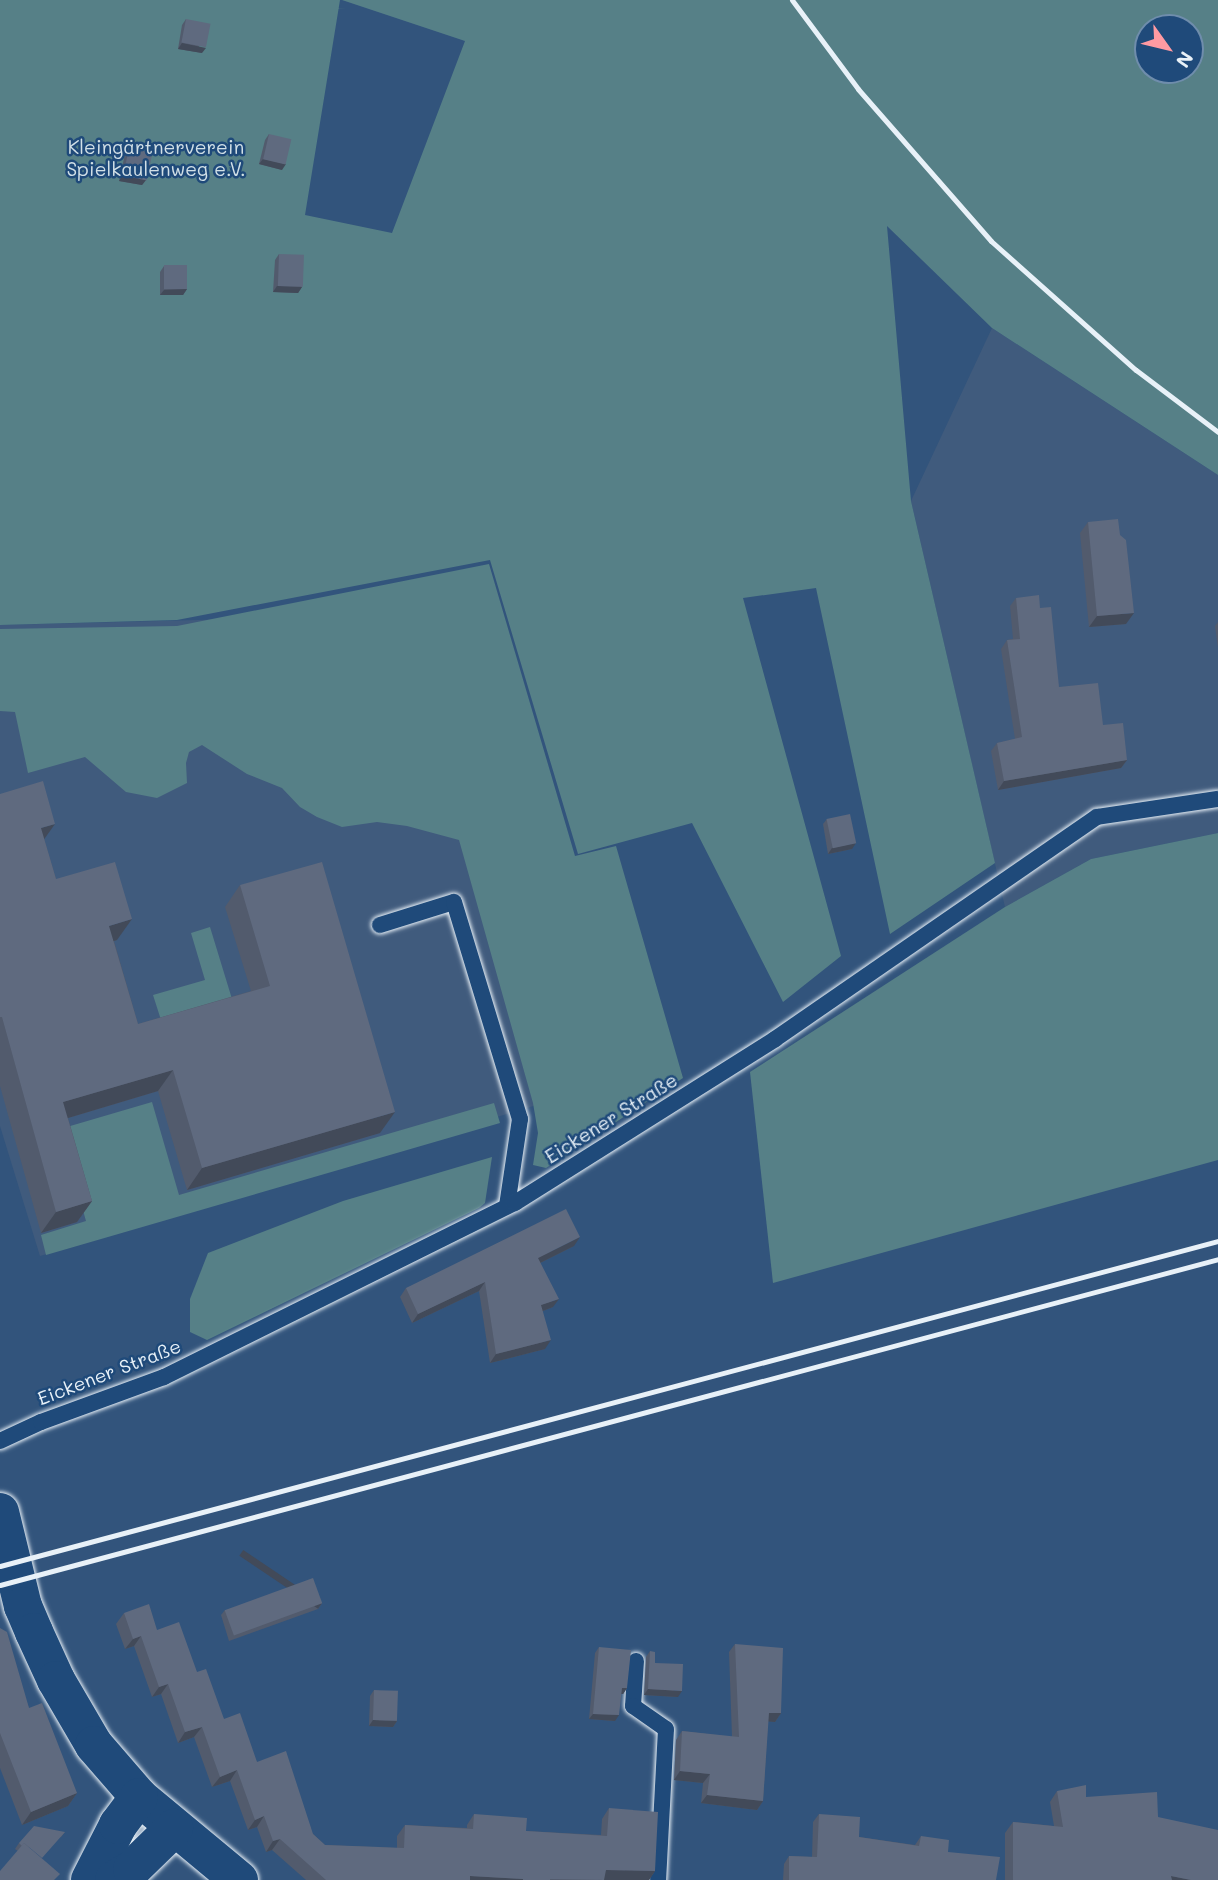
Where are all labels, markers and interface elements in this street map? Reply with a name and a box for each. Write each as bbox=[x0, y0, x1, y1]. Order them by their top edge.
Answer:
north arrow bbox=[1134, 14, 1204, 84]
text: N bbox=[1171, 47, 1200, 73]
park label: Kleingärtnerverein Spielkaulenweg e.V. bbox=[66, 136, 246, 180]
street label: Eickener Straße bbox=[541, 1068, 681, 1168]
street label: Eickener Straße bbox=[34, 1334, 184, 1410]

